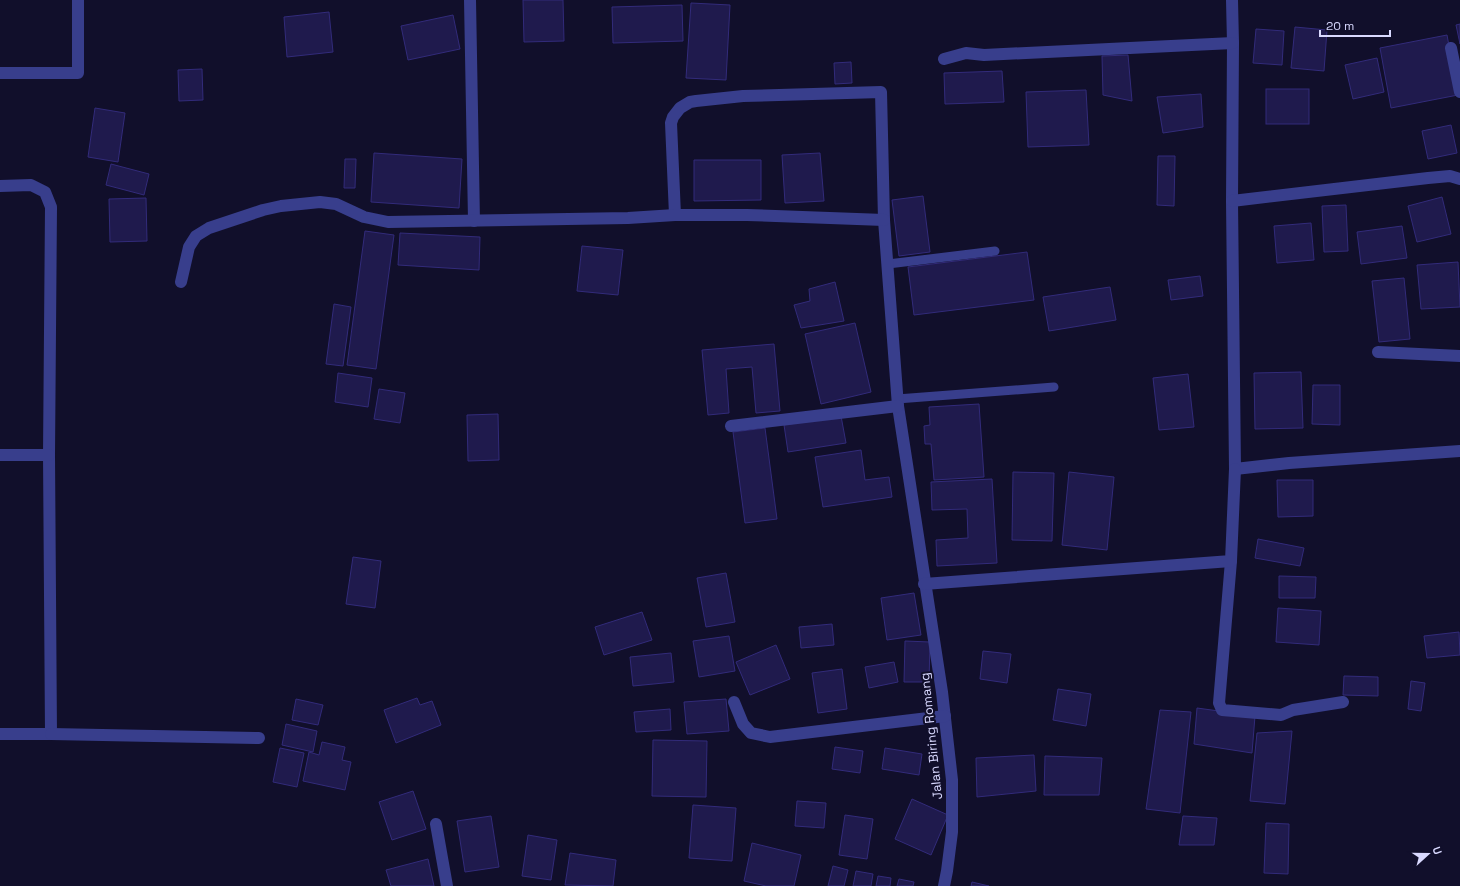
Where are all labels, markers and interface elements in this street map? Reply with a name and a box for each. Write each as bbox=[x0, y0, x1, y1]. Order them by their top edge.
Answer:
scale bar bbox=[1320, 12, 1390, 38]
text: 20 m bbox=[1326, 18, 1354, 34]
street label: Jalan Biring Romang bbox=[916, 672, 946, 800]
north arrow bbox=[1408, 834, 1448, 874]
text: U bbox=[1429, 844, 1445, 856]

